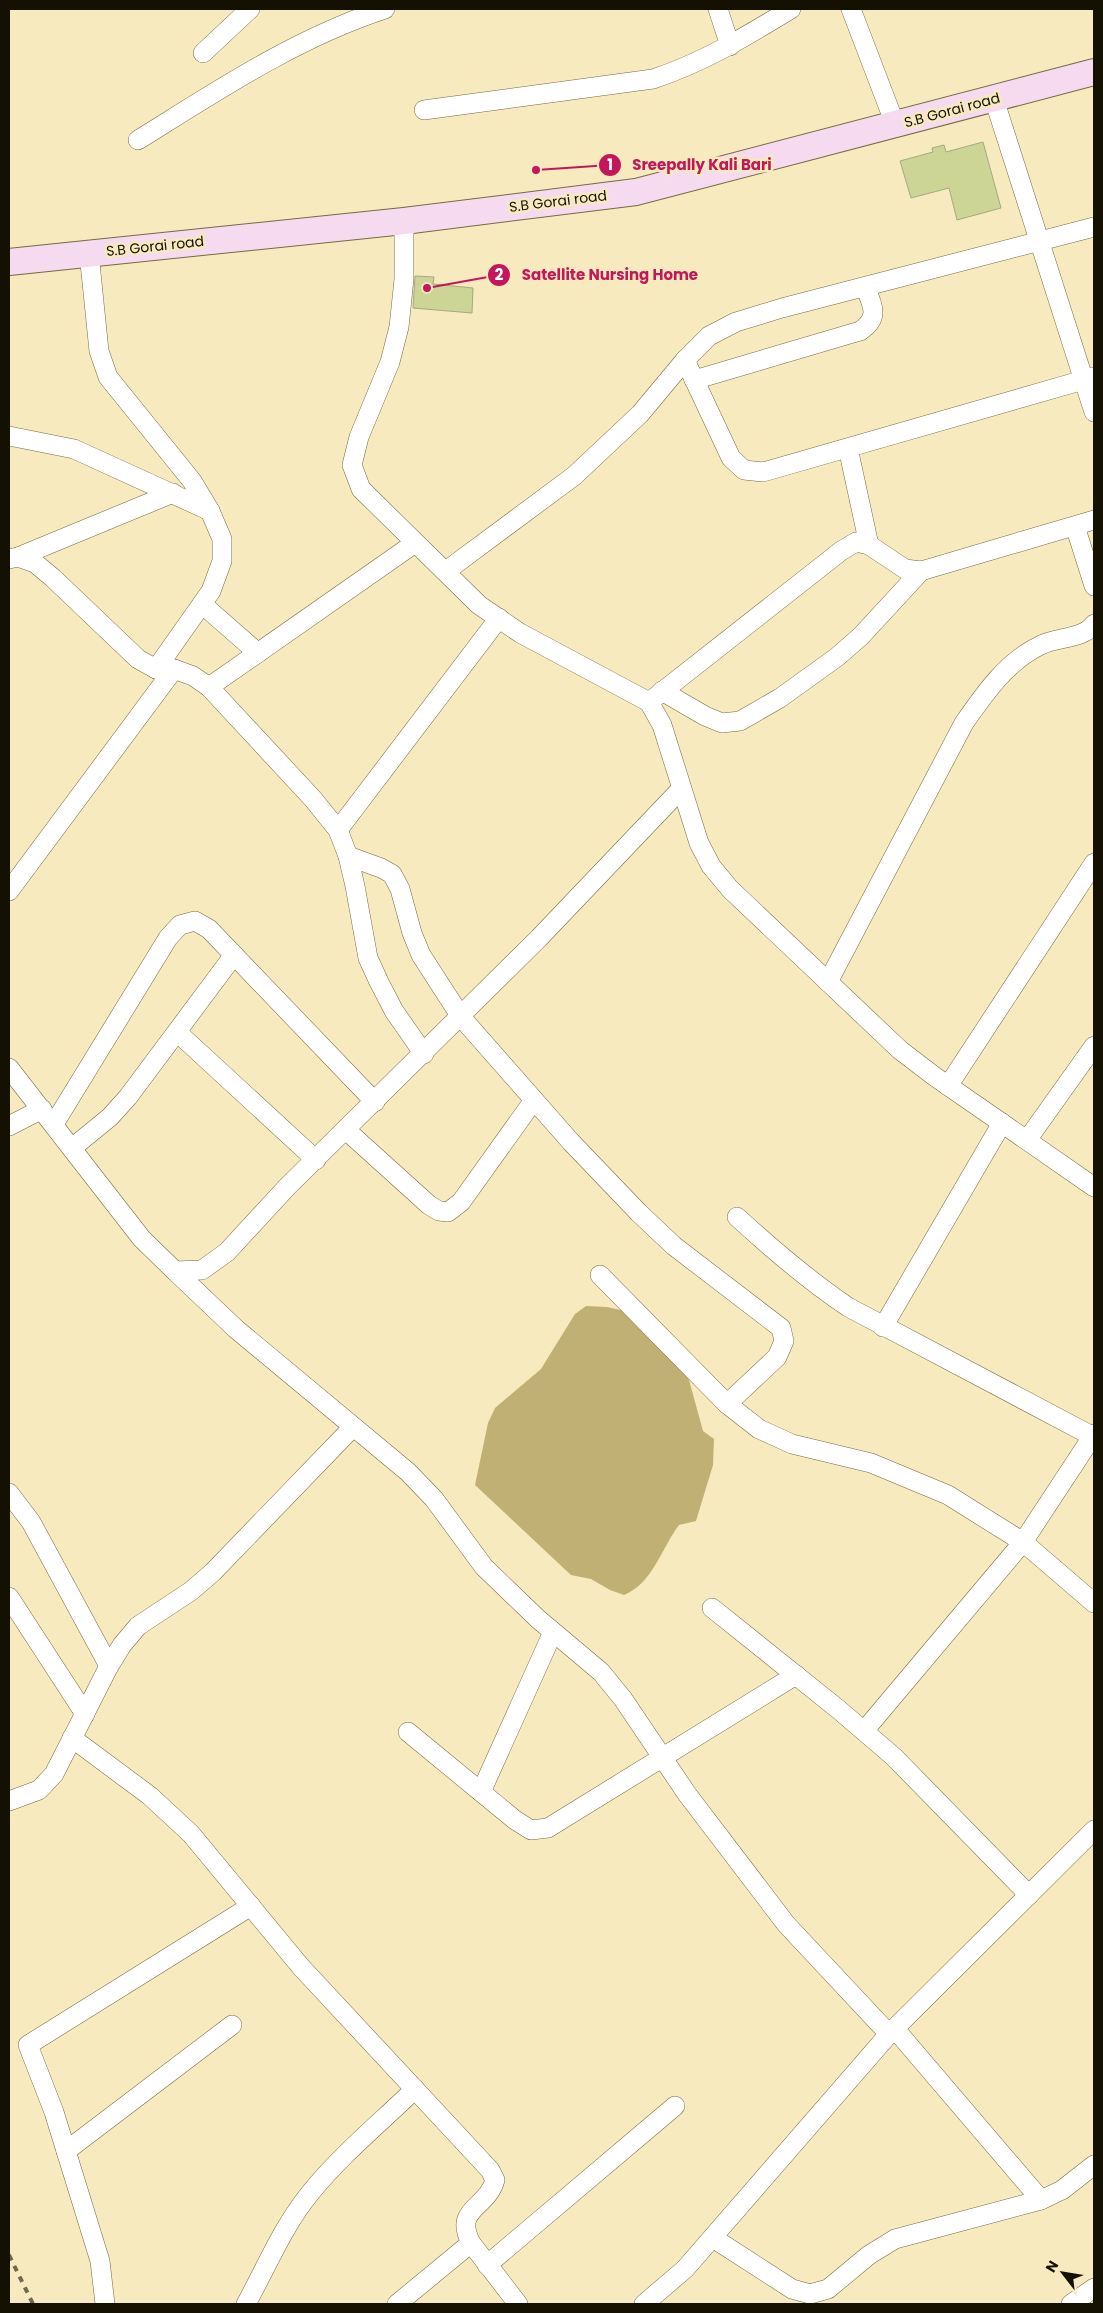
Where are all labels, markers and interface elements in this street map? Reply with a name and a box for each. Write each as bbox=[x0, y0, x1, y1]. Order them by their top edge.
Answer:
street label: S.B Gorai road bbox=[902, 88, 1002, 132]
callout: Sreepally Kali Bari bbox=[597, 150, 782, 180]
text: 1 bbox=[607, 154, 613, 175]
text: Sreepally Kali Bari bbox=[632, 154, 772, 175]
street label: S.B Gorai road bbox=[508, 185, 608, 217]
street label: S.B Gorai road bbox=[105, 231, 205, 261]
callout: Satellite Nursing Home bbox=[487, 260, 708, 290]
text: 2 bbox=[495, 264, 504, 285]
text: Satellite Nursing Home bbox=[522, 264, 698, 285]
north arrow bbox=[1038, 2248, 1088, 2298]
text: N bbox=[1041, 2257, 1063, 2276]

